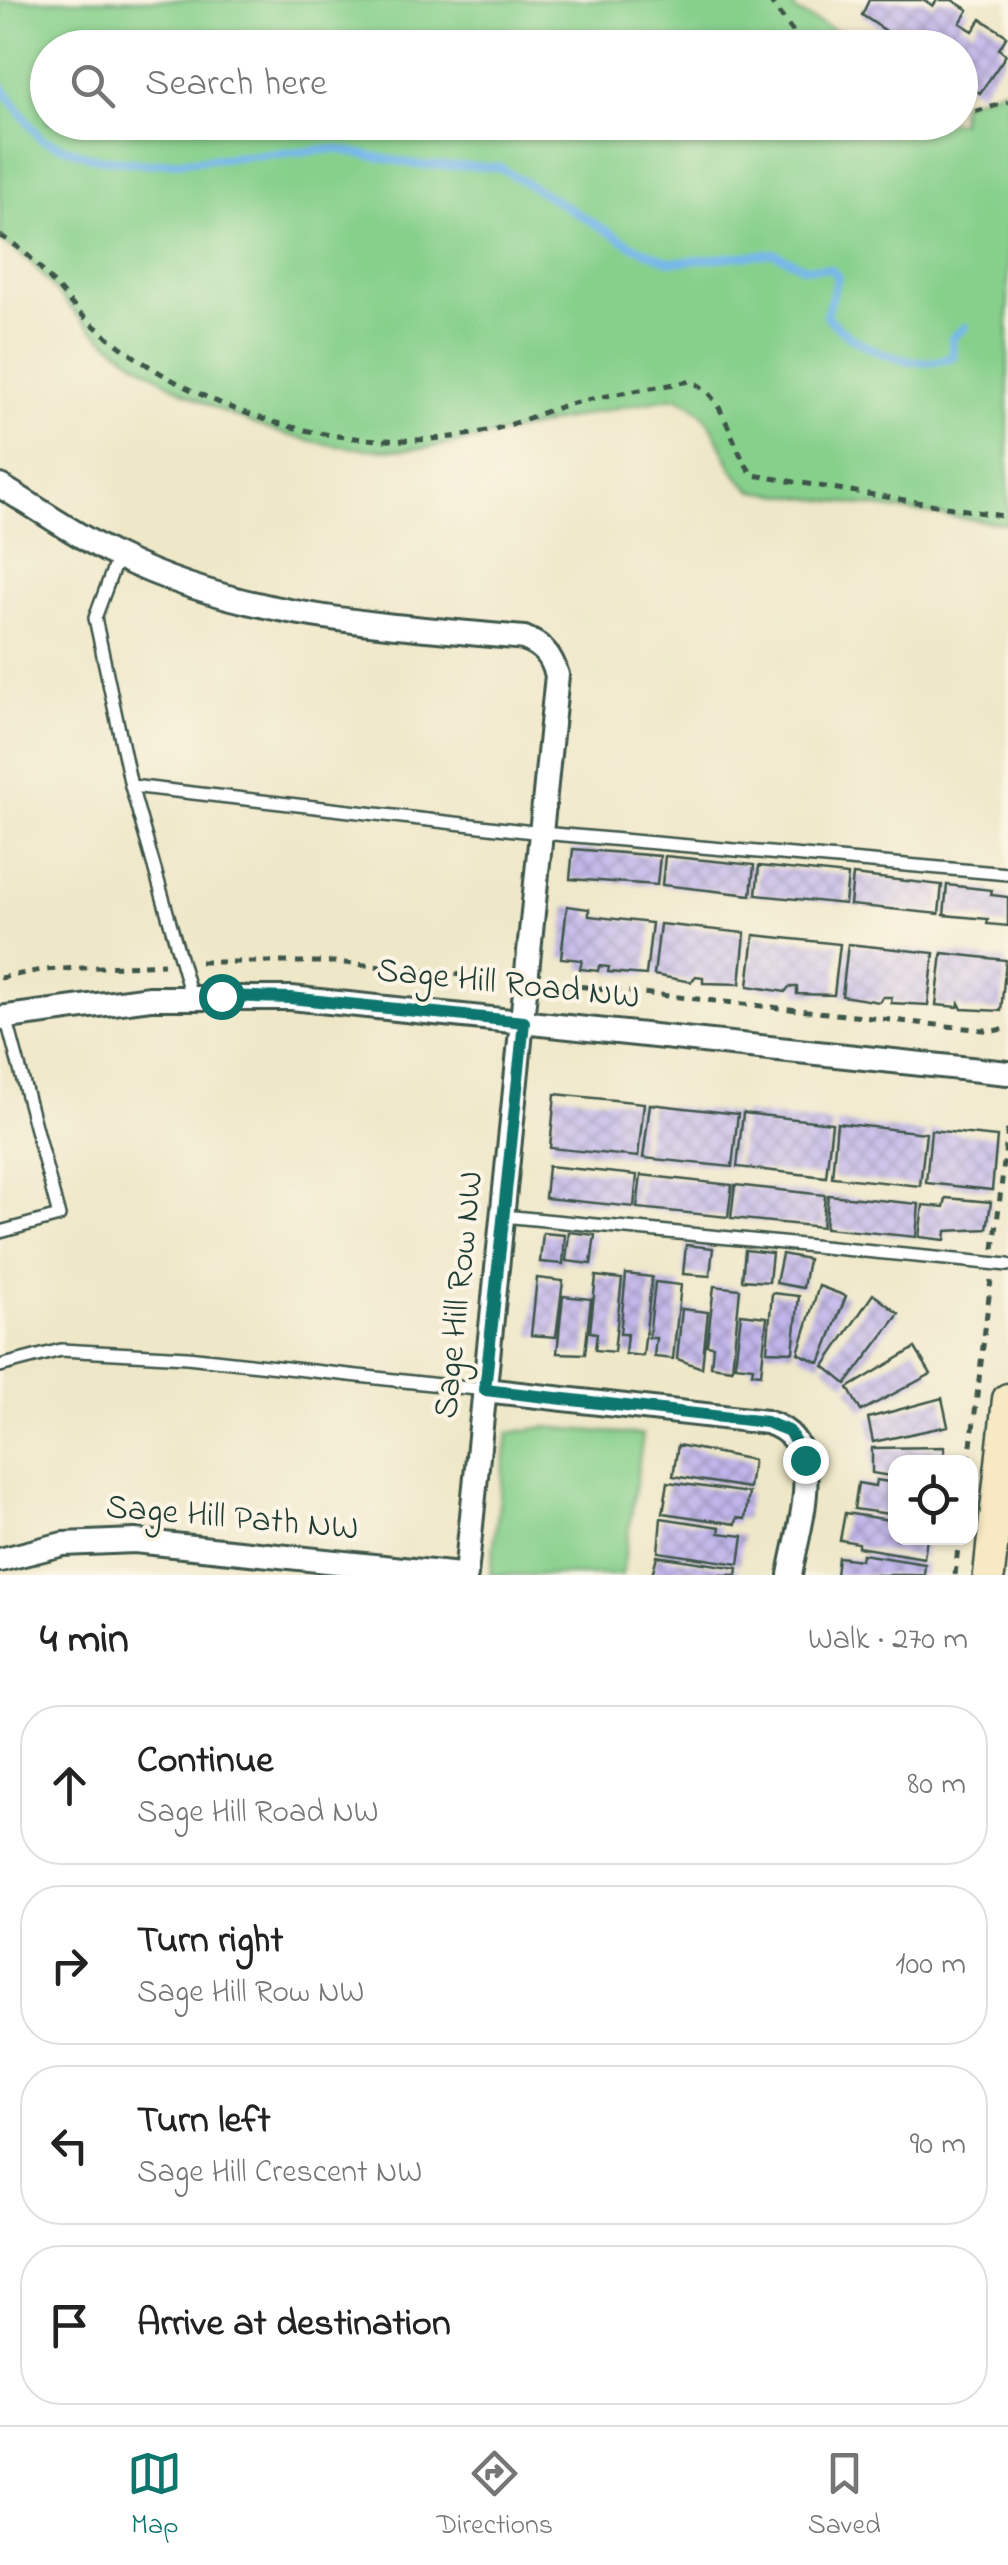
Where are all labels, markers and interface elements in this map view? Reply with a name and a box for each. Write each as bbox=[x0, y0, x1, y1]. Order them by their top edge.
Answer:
search box bbox=[30, 30, 978, 140]
text: Search here bbox=[145, 57, 327, 113]
icon: search bbox=[65, 58, 120, 113]
street label: Sage Hill Road NW bbox=[374, 946, 642, 1024]
route start bbox=[199, 974, 245, 1020]
street label: Sage Hill Row NW bbox=[422, 1169, 498, 1421]
route end bbox=[783, 1438, 829, 1484]
map controls bbox=[888, 1455, 978, 1545]
button: locate bbox=[888, 1455, 978, 1545]
street label: Sage Hill Path NW bbox=[103, 1483, 361, 1555]
text: 4 min bbox=[40, 1610, 129, 1671]
text: Walk · 270 m bbox=[808, 1617, 968, 1664]
text: Continue bbox=[137, 1734, 273, 1790]
icon: ahead bbox=[42, 1758, 97, 1813]
text: 80 m bbox=[907, 1762, 966, 1809]
text: Sage Hill Road NW bbox=[137, 1790, 379, 1837]
text: Turn right bbox=[137, 1914, 283, 1970]
icon: right bbox=[42, 1938, 97, 1993]
text: 100 m bbox=[895, 1942, 966, 1989]
text: Sage Hill Row NW bbox=[137, 1970, 364, 2017]
text: Turn left bbox=[137, 2094, 270, 2150]
icon: left bbox=[42, 2118, 97, 2173]
text: 90 m bbox=[910, 2122, 966, 2169]
text: Sage Hill Crescent NW bbox=[137, 2150, 422, 2197]
text: Arrive at destination bbox=[137, 2297, 451, 2353]
icon: arrive bbox=[42, 2298, 97, 2353]
tab: Map bbox=[127, 2446, 182, 2547]
tab: Directions bbox=[437, 2446, 553, 2547]
tab: Saved bbox=[808, 2446, 881, 2547]

